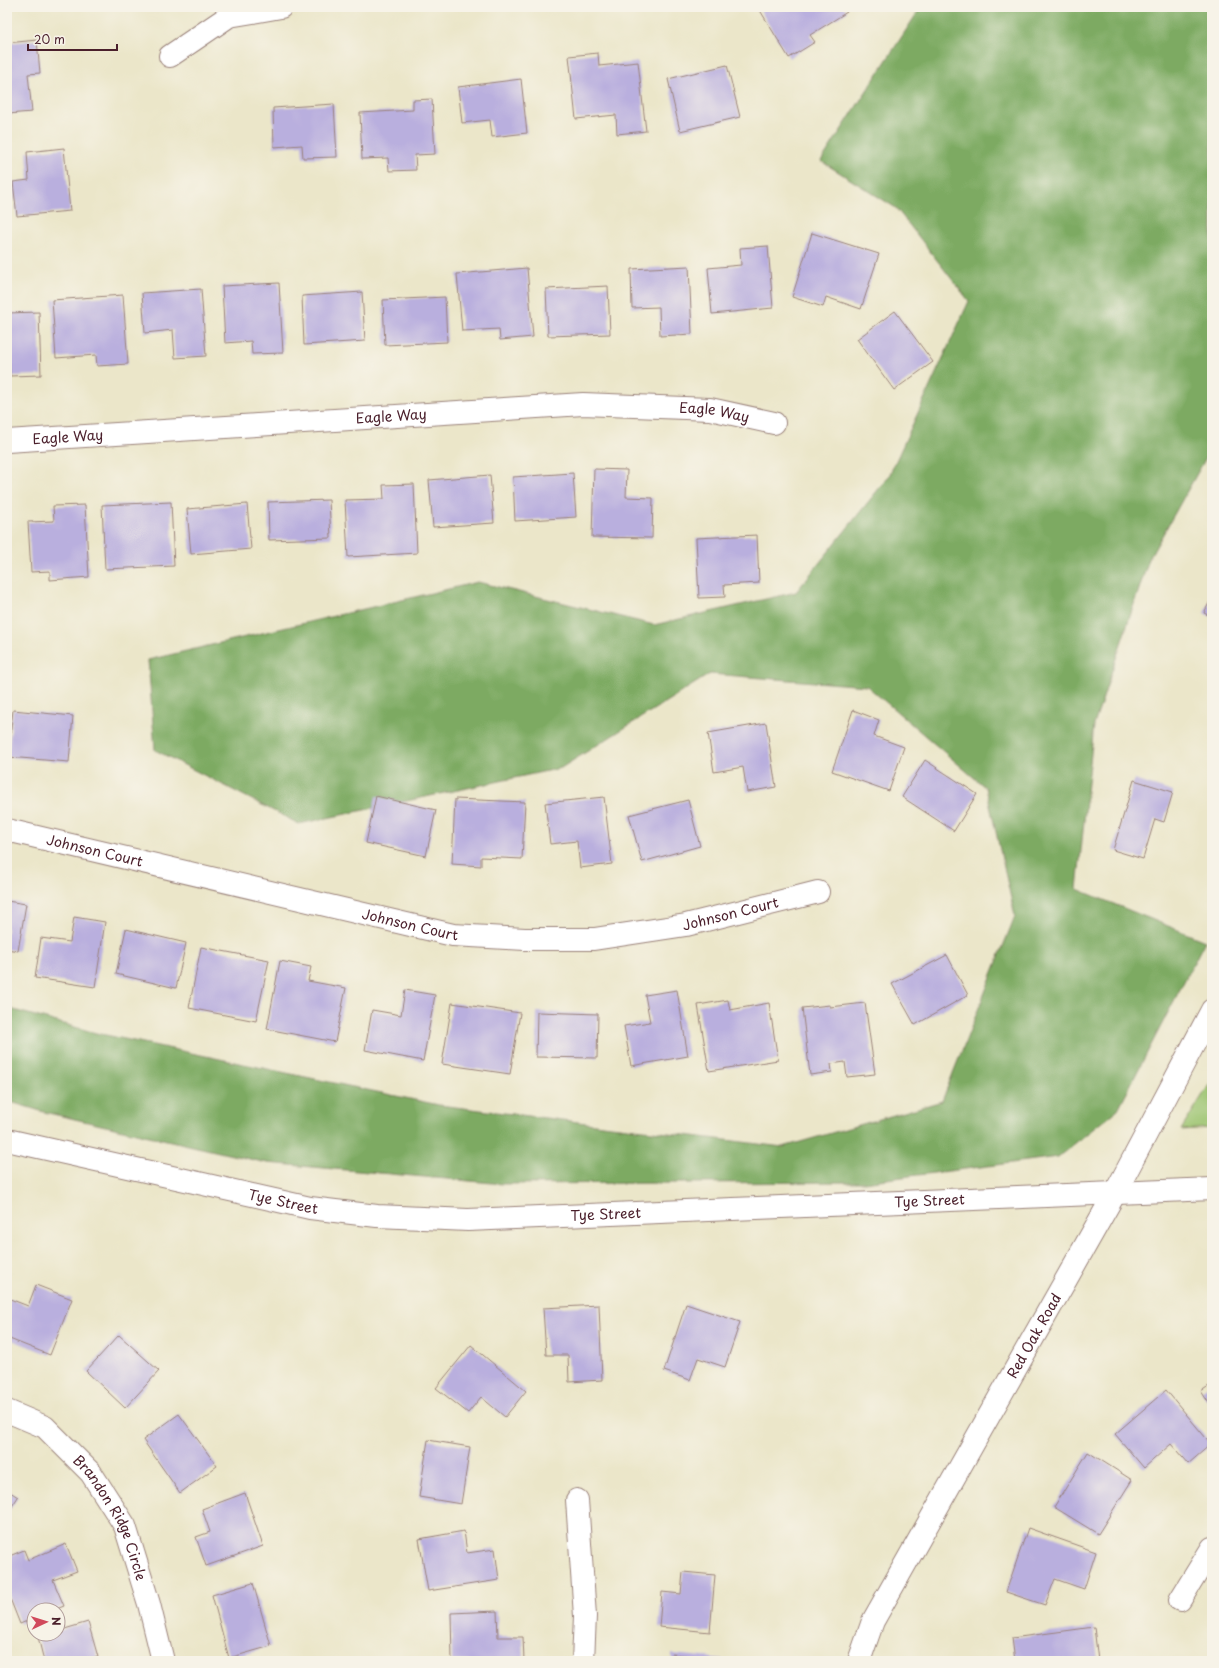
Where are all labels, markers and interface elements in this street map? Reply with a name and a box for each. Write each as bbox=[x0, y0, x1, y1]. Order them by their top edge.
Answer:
scale bar bbox=[28, 26, 117, 52]
text: 20 m bbox=[34, 30, 65, 48]
street label: Eagle Way bbox=[679, 397, 752, 427]
street label: Eagle Way bbox=[355, 403, 427, 429]
street label: Eagle Way bbox=[32, 424, 104, 449]
street label: Johnson Court bbox=[44, 829, 145, 872]
street label: Johnson Court bbox=[680, 891, 781, 936]
street label: Johnson Court bbox=[360, 903, 459, 945]
street label: Tye Street bbox=[247, 1184, 319, 1219]
street label: Tye Street bbox=[894, 1188, 965, 1212]
street label: Tye Street bbox=[570, 1202, 642, 1226]
street label: Red Oak Road bbox=[1001, 1289, 1066, 1382]
street label: Brandon Ridge Circle bbox=[68, 1450, 152, 1583]
north arrow bbox=[26, 1602, 66, 1642]
text: N bbox=[48, 1616, 65, 1626]

